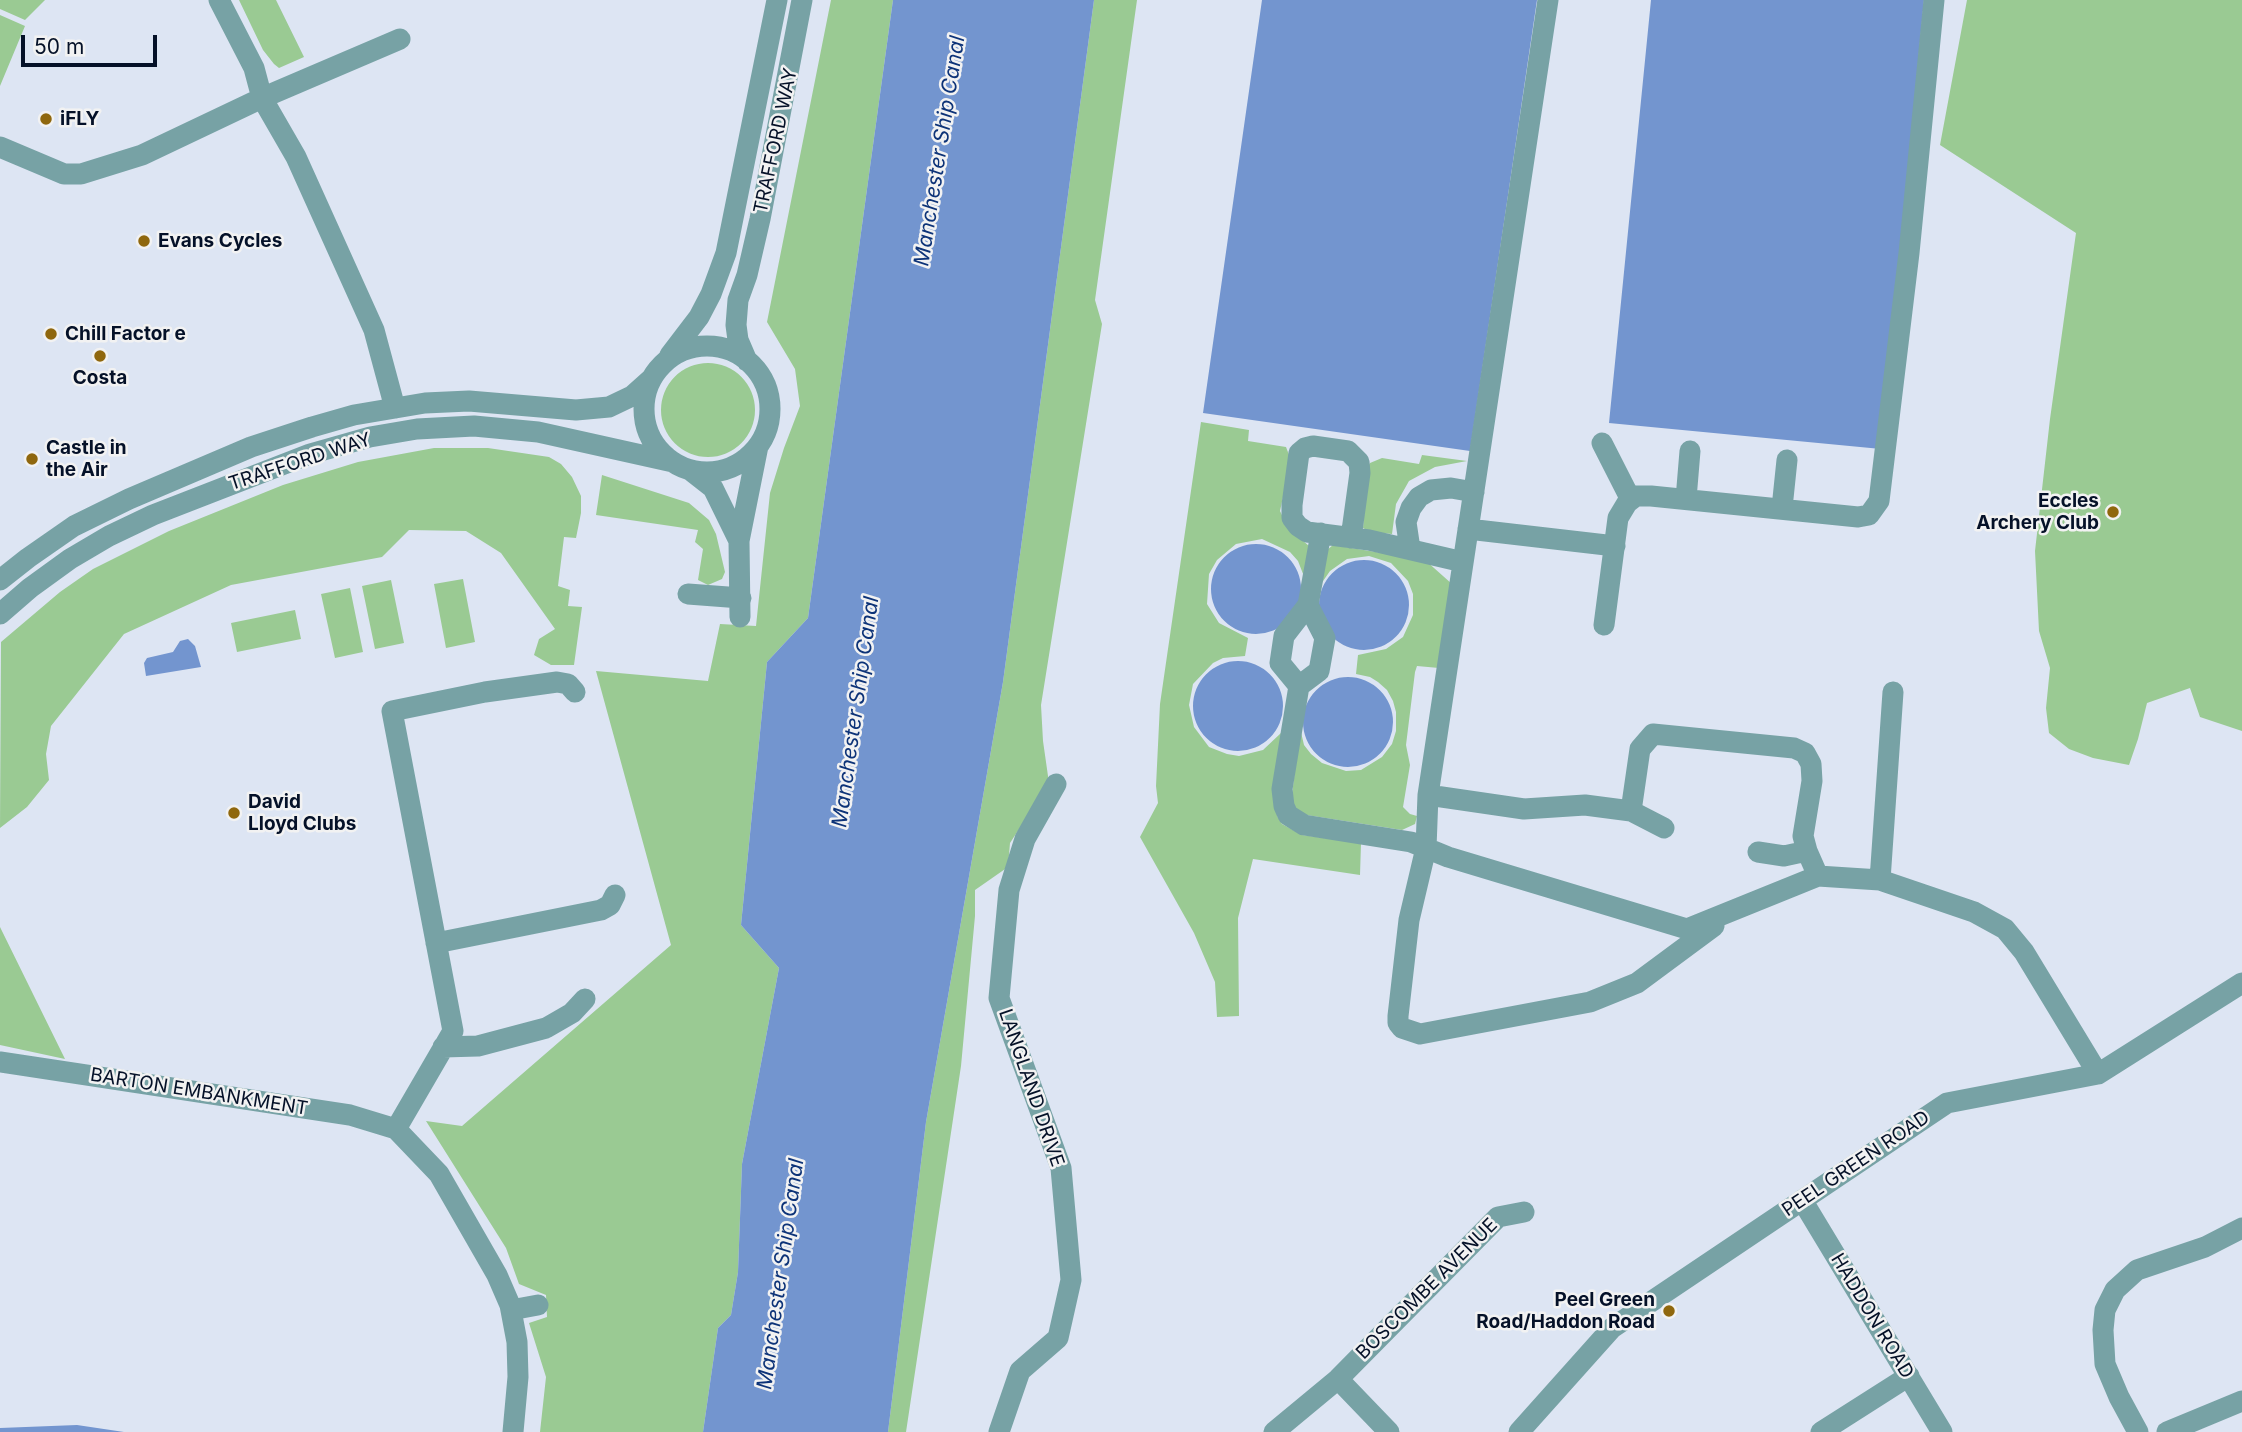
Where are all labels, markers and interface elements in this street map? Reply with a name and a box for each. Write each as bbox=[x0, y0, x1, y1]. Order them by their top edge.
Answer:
scale bar bbox=[24, 21, 161, 65]
text: 50 m bbox=[34, 34, 84, 59]
water label: Manchester Ship Canal bbox=[909, 34, 971, 268]
street label: TRAFFORD WAY bbox=[749, 66, 803, 216]
place label: iFLY bbox=[60, 108, 99, 130]
marker: iFLY bbox=[38, 111, 54, 127]
place label: Evans Cycles bbox=[158, 230, 282, 252]
marker: Evans Cycles bbox=[136, 233, 152, 249]
place label: Chill Factor e bbox=[65, 323, 186, 345]
marker: Chill Factor e bbox=[43, 326, 59, 342]
marker: Costa bbox=[92, 348, 108, 364]
place label: Costa bbox=[73, 367, 127, 389]
street label: TRAFFORD WAY bbox=[226, 428, 374, 496]
place label: Castle in the Air bbox=[46, 437, 127, 481]
marker: Castle in the Air bbox=[24, 451, 40, 467]
place label: Eccles Archery Club bbox=[1976, 490, 2099, 534]
marker: Eccles Archery Club bbox=[2105, 504, 2121, 520]
water label: Manchester Ship Canal bbox=[827, 595, 885, 829]
place label: David Lloyd Clubs bbox=[248, 791, 356, 835]
marker: David Lloyd Clubs bbox=[226, 805, 242, 821]
street label: LANGLAND DRIVE bbox=[993, 1006, 1069, 1170]
street label: BARTON EMBANKMENT bbox=[89, 1064, 309, 1120]
street label: PEEL GREEN ROAD bbox=[1778, 1106, 1934, 1222]
water label: Manchester Ship Canal bbox=[752, 1157, 810, 1391]
street label: BOSCOMBE AVENUE bbox=[1352, 1214, 1502, 1364]
street label: HADDON ROAD bbox=[1826, 1249, 1918, 1383]
place label: Peel Green Road/Haddon Road bbox=[1476, 1289, 1655, 1333]
marker: Peel Green Road/Haddon Road bbox=[1661, 1303, 1677, 1319]

